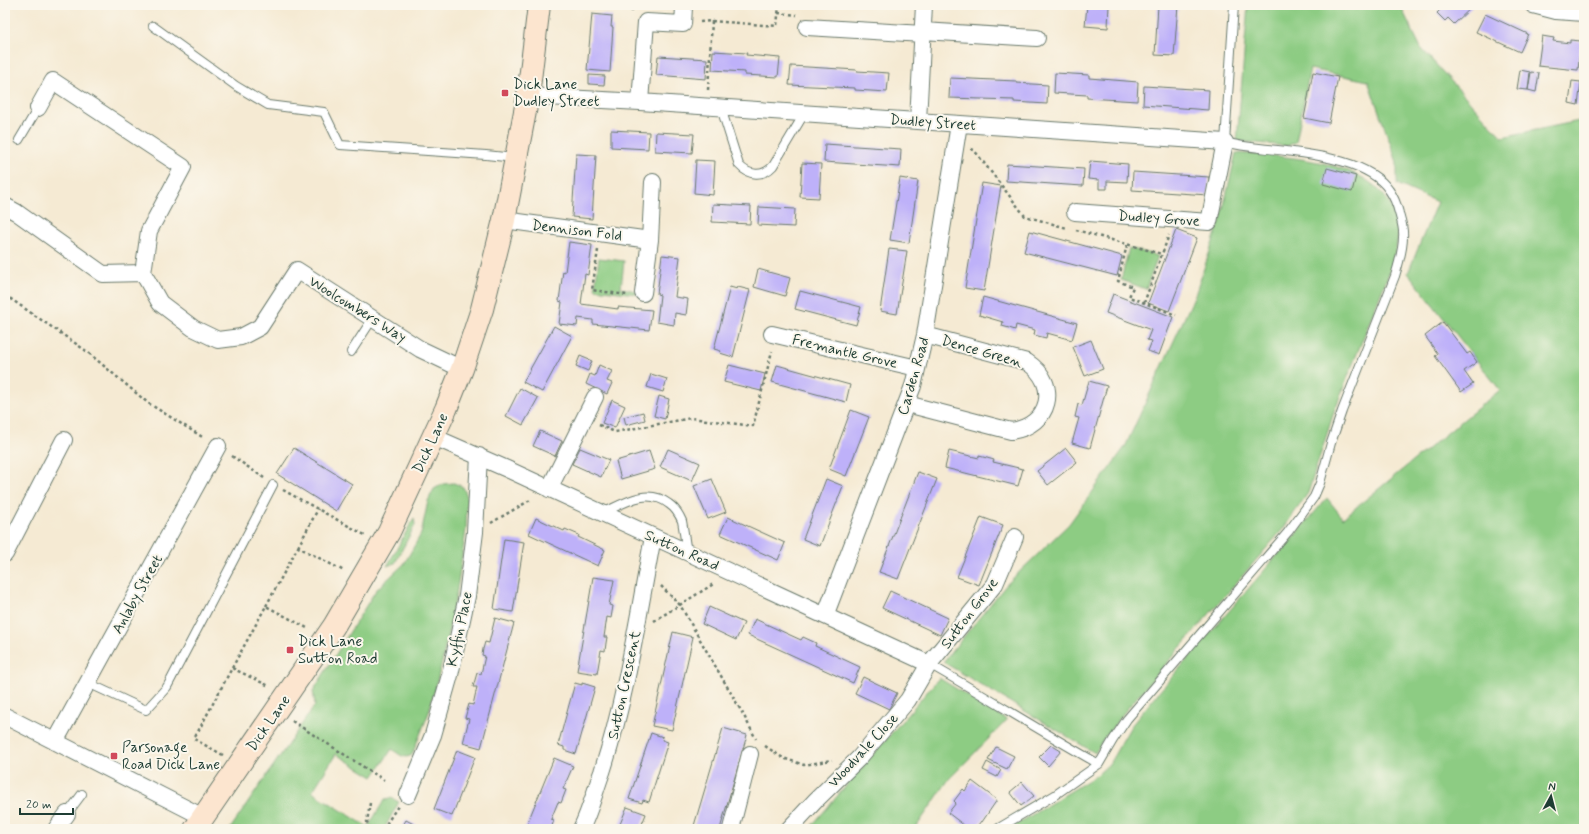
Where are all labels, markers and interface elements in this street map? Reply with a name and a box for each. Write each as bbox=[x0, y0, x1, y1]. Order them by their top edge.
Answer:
place label: Dick Lane Dudley Street bbox=[513, 75, 600, 112]
marker: Dick Lane Dudley Street bbox=[500, 88, 510, 98]
street label: Dudley Street bbox=[889, 110, 977, 136]
street label: Dudley Grove bbox=[1117, 206, 1200, 232]
street label: Dennison Fold bbox=[530, 216, 623, 246]
street label: Woolcombers Way bbox=[305, 272, 410, 348]
street label: Fremantle Grove bbox=[790, 330, 899, 374]
street label: Dence Green bbox=[939, 331, 1025, 373]
street label: Carden Road bbox=[893, 335, 935, 418]
street label: Dick Lane bbox=[408, 410, 454, 477]
street label: Sutton Road bbox=[641, 526, 722, 576]
street label: Anlaby Street bbox=[108, 551, 168, 638]
street label: Sutton Grove bbox=[936, 574, 1003, 653]
street label: Kyffin Place bbox=[442, 590, 478, 668]
street label: Sutton Crescent bbox=[604, 629, 646, 742]
place label: Dick Lane Sutton Road bbox=[298, 632, 378, 669]
marker: Dick Lane Sutton Road bbox=[285, 645, 295, 655]
street label: Dick Lane bbox=[242, 691, 296, 756]
street label: Woodvale Close bbox=[824, 709, 904, 792]
place label: Parsonage Road Dick Lane bbox=[122, 738, 220, 775]
marker: Parsonage Road Dick Lane bbox=[109, 751, 119, 761]
north arrow bbox=[1531, 776, 1571, 816]
text: N bbox=[1548, 780, 1557, 794]
scale bar bbox=[20, 790, 73, 816]
text: 20 m bbox=[26, 797, 52, 813]

